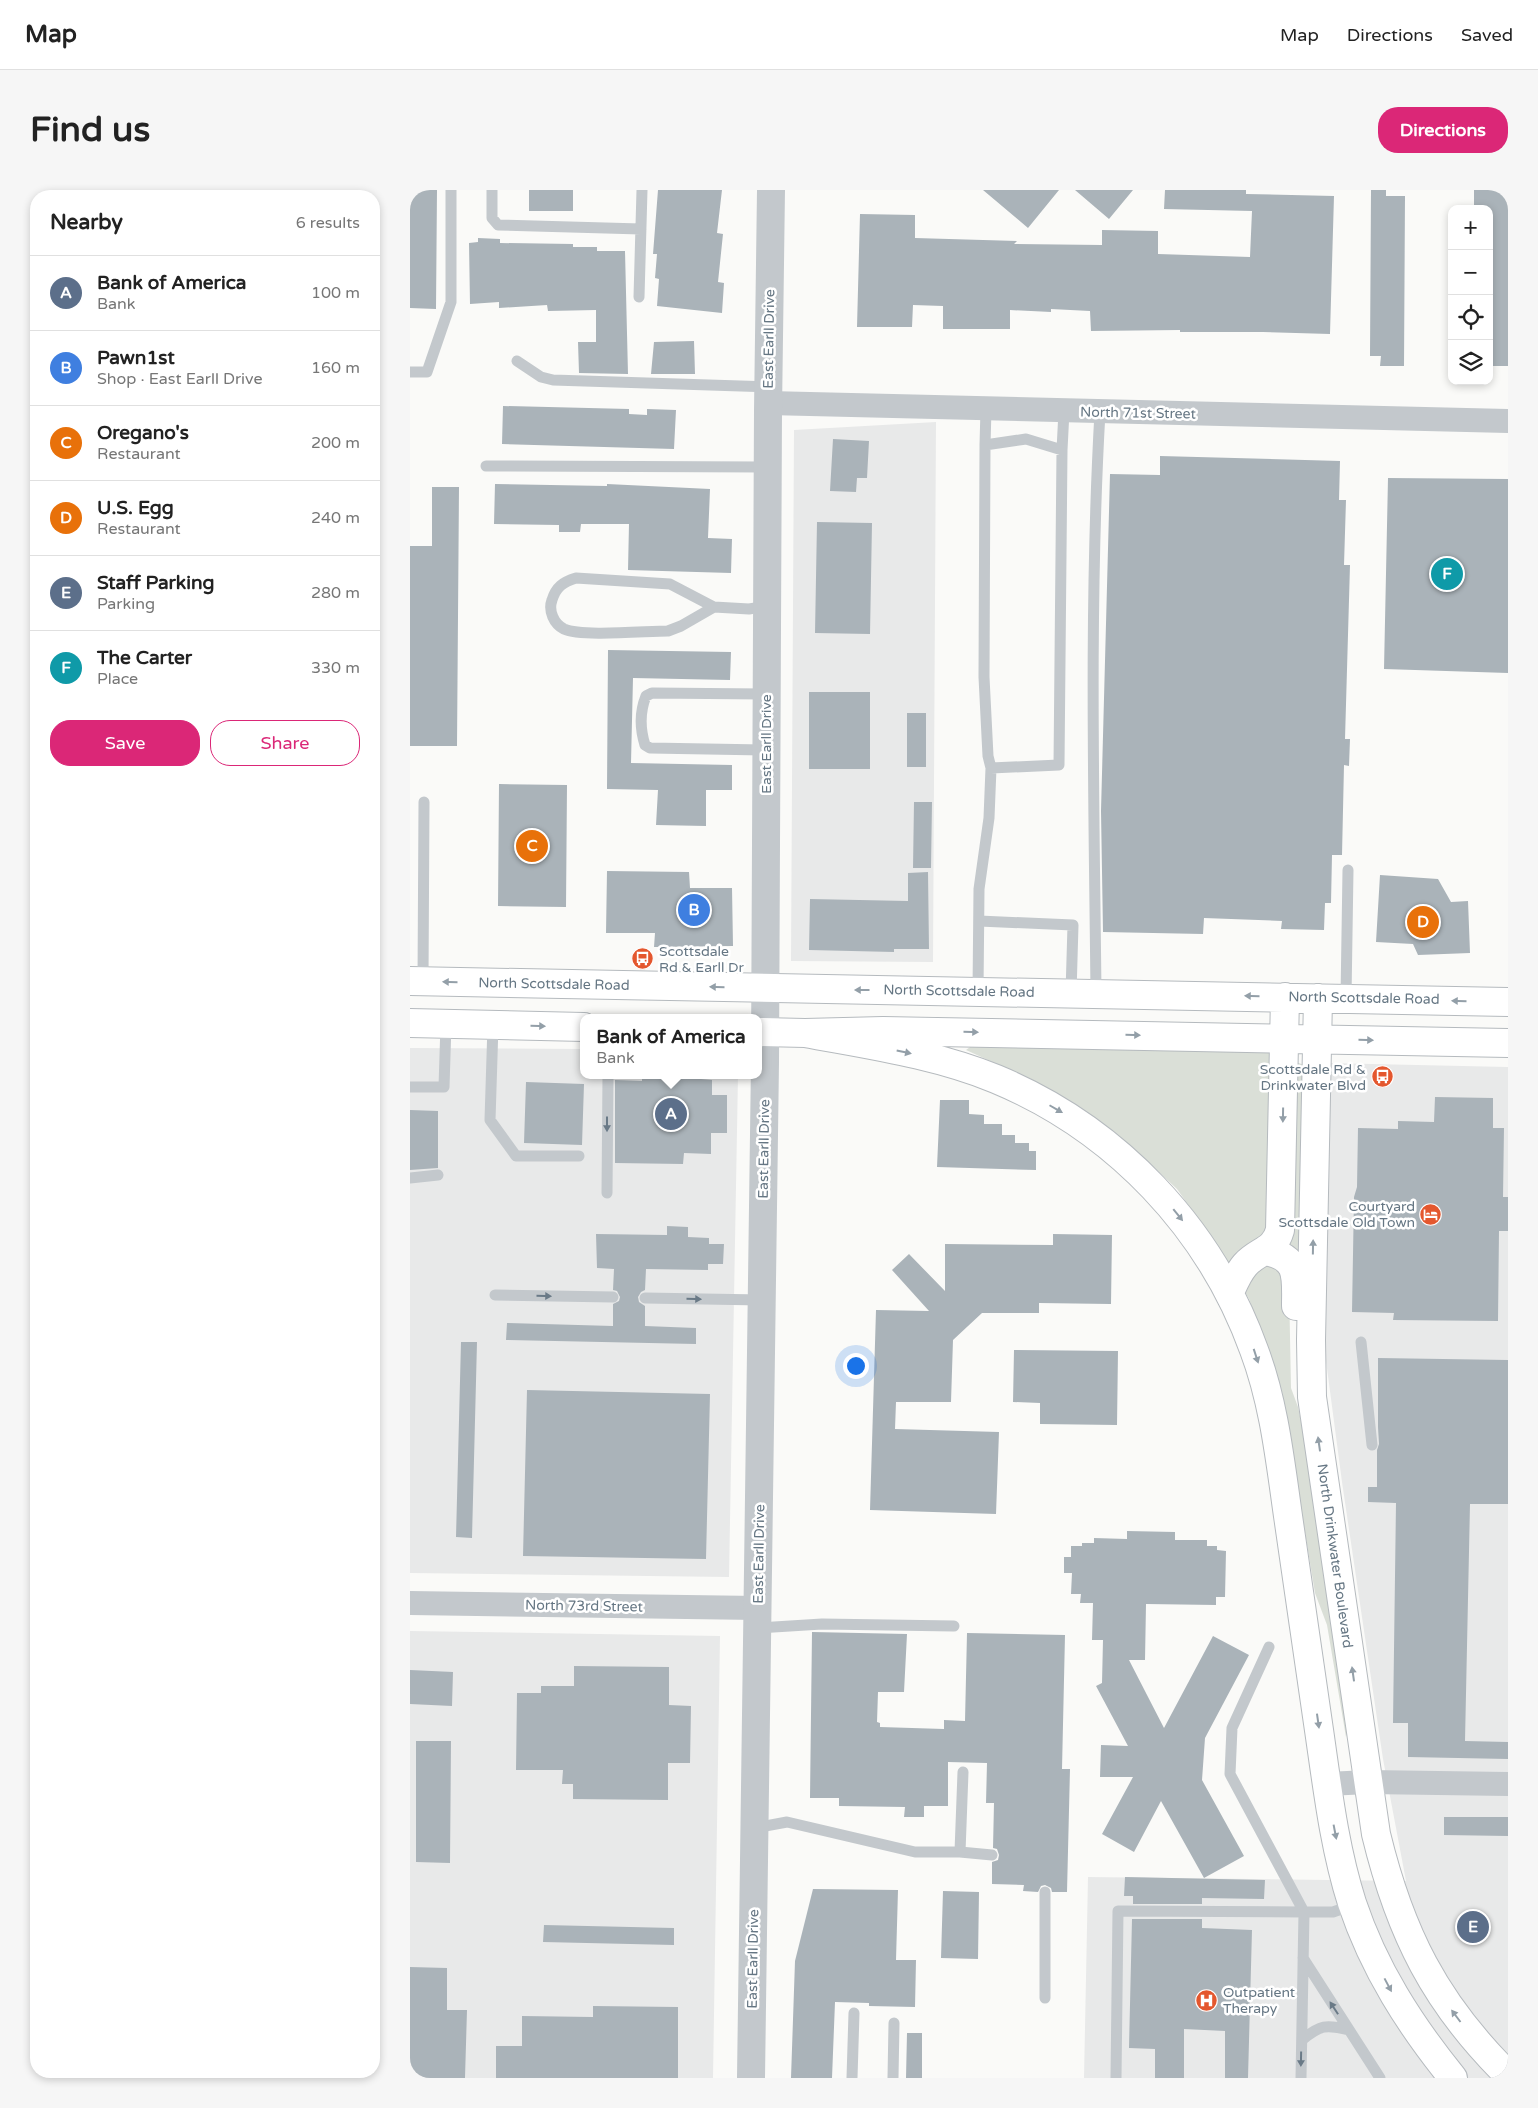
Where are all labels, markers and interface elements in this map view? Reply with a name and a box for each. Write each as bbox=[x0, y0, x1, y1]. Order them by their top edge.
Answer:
text: Map bbox=[25, 20, 77, 49]
text: Map bbox=[1280, 24, 1319, 46]
text: Directions bbox=[1347, 24, 1433, 46]
text: Saved bbox=[1461, 24, 1513, 46]
button: Directions bbox=[1378, 107, 1508, 153]
text: Find us bbox=[30, 109, 150, 151]
map controls bbox=[1448, 205, 1493, 385]
button: + bbox=[1448, 205, 1493, 250]
text: Nearby bbox=[50, 210, 123, 235]
text: 6 results bbox=[296, 213, 360, 233]
button: − bbox=[1448, 250, 1493, 295]
text: Bank of America bbox=[97, 272, 246, 294]
text: A bbox=[60, 283, 72, 303]
text: 100 m bbox=[311, 283, 360, 303]
street label: East Earll Drive bbox=[760, 289, 778, 389]
text: Bank bbox=[97, 294, 136, 314]
button: locate bbox=[1448, 295, 1493, 340]
button: layers bbox=[1448, 340, 1493, 385]
text: Pawn1st bbox=[97, 347, 175, 369]
text: B bbox=[60, 358, 72, 378]
text: 160 m bbox=[311, 358, 360, 378]
text: Shop · East Earll Drive bbox=[97, 369, 263, 389]
street label: North 71st Street bbox=[1080, 403, 1197, 423]
text: Oregano's bbox=[97, 422, 189, 444]
text: C bbox=[60, 433, 72, 453]
text: 200 m bbox=[311, 433, 360, 453]
text: Restaurant bbox=[97, 444, 181, 464]
text: U.S. Egg bbox=[97, 497, 174, 519]
text: D bbox=[60, 508, 72, 528]
text: 240 m bbox=[311, 508, 360, 528]
text: Restaurant bbox=[97, 519, 181, 539]
pin: F bbox=[1431, 555, 1463, 593]
text: Staff Parking bbox=[97, 572, 215, 594]
text: E bbox=[61, 583, 71, 603]
text: 280 m bbox=[311, 583, 360, 603]
text: Parking bbox=[97, 594, 155, 614]
text: The Carter bbox=[97, 647, 192, 669]
text: F bbox=[61, 658, 71, 678]
text: 330 m bbox=[311, 658, 360, 678]
text: Place bbox=[97, 669, 138, 689]
street label: East Earll Drive bbox=[758, 694, 775, 794]
button: Save bbox=[50, 720, 200, 766]
button: Share bbox=[210, 720, 360, 766]
pin: C bbox=[516, 827, 548, 865]
pin: B bbox=[678, 891, 710, 929]
pin: D bbox=[1407, 903, 1439, 941]
place label: Scottsdale Rd & Earll Dr bbox=[659, 943, 744, 976]
bus stop icon: Scottsdale Rd & Earll Dr bbox=[631, 947, 655, 971]
street label: North Scottsdale Road bbox=[478, 974, 630, 994]
one-way arrow bbox=[441, 978, 457, 986]
street label: North Scottsdale Road bbox=[883, 981, 1035, 1001]
one-way arrow bbox=[709, 983, 725, 991]
one-way arrow bbox=[854, 986, 870, 994]
street label: North Scottsdale Road bbox=[1288, 988, 1440, 1008]
one-way arrow bbox=[1243, 992, 1259, 1000]
one-way arrow bbox=[1451, 996, 1467, 1004]
popup bbox=[580, 1014, 762, 1079]
one-way arrow bbox=[530, 1022, 546, 1030]
text: Bank of America bbox=[596, 1026, 746, 1048]
one-way arrow bbox=[963, 1028, 979, 1036]
one-way arrow bbox=[1125, 1031, 1141, 1039]
one-way arrow bbox=[1358, 1036, 1374, 1044]
text: Bank bbox=[596, 1048, 635, 1068]
one-way arrow bbox=[897, 1048, 912, 1056]
place label: Scottsdale Rd & Drinkwater Blvd bbox=[1260, 1061, 1366, 1094]
bus stop icon: Scottsdale Rd & Drinkwater Blvd bbox=[1370, 1065, 1394, 1089]
pin: A bbox=[655, 1095, 687, 1133]
street label: East Earll Drive bbox=[755, 1099, 773, 1199]
one-way arrow bbox=[1049, 1105, 1062, 1114]
one-way arrow bbox=[1278, 1108, 1286, 1124]
one-way arrow bbox=[603, 1116, 611, 1132]
place label: Courtyard Scottsdale Old Town bbox=[1278, 1198, 1415, 1231]
hotel icon: Courtyard Scottsdale Old Town bbox=[1419, 1202, 1443, 1226]
one-way arrow bbox=[1172, 1208, 1183, 1221]
one-way arrow bbox=[1309, 1239, 1317, 1255]
one-way arrow bbox=[536, 1292, 552, 1300]
one-way arrow bbox=[686, 1295, 702, 1303]
one-way arrow bbox=[1252, 1349, 1260, 1364]
your location bbox=[843, 1353, 869, 1379]
one-way arrow bbox=[1315, 1436, 1323, 1452]
street label: North Drinkwater Boulevard bbox=[1314, 1463, 1356, 1649]
street label: East Earll Drive bbox=[750, 1504, 768, 1604]
street label: North 73rd Street bbox=[525, 1596, 644, 1616]
one-way arrow bbox=[1348, 1666, 1356, 1682]
one-way arrow bbox=[1314, 1714, 1322, 1730]
one-way arrow bbox=[1331, 1824, 1339, 1840]
pin: E bbox=[1457, 1908, 1489, 1946]
street label: East Earll Drive bbox=[744, 1909, 762, 2009]
one-way arrow bbox=[1383, 1978, 1392, 1991]
place label: Outpatient Therapy bbox=[1223, 1984, 1296, 2017]
hospital icon: Outpatient Therapy bbox=[1195, 1988, 1219, 2012]
one-way arrow bbox=[1330, 2001, 1339, 2014]
one-way arrow bbox=[1451, 2009, 1461, 2023]
one-way arrow bbox=[1297, 2052, 1305, 2068]

